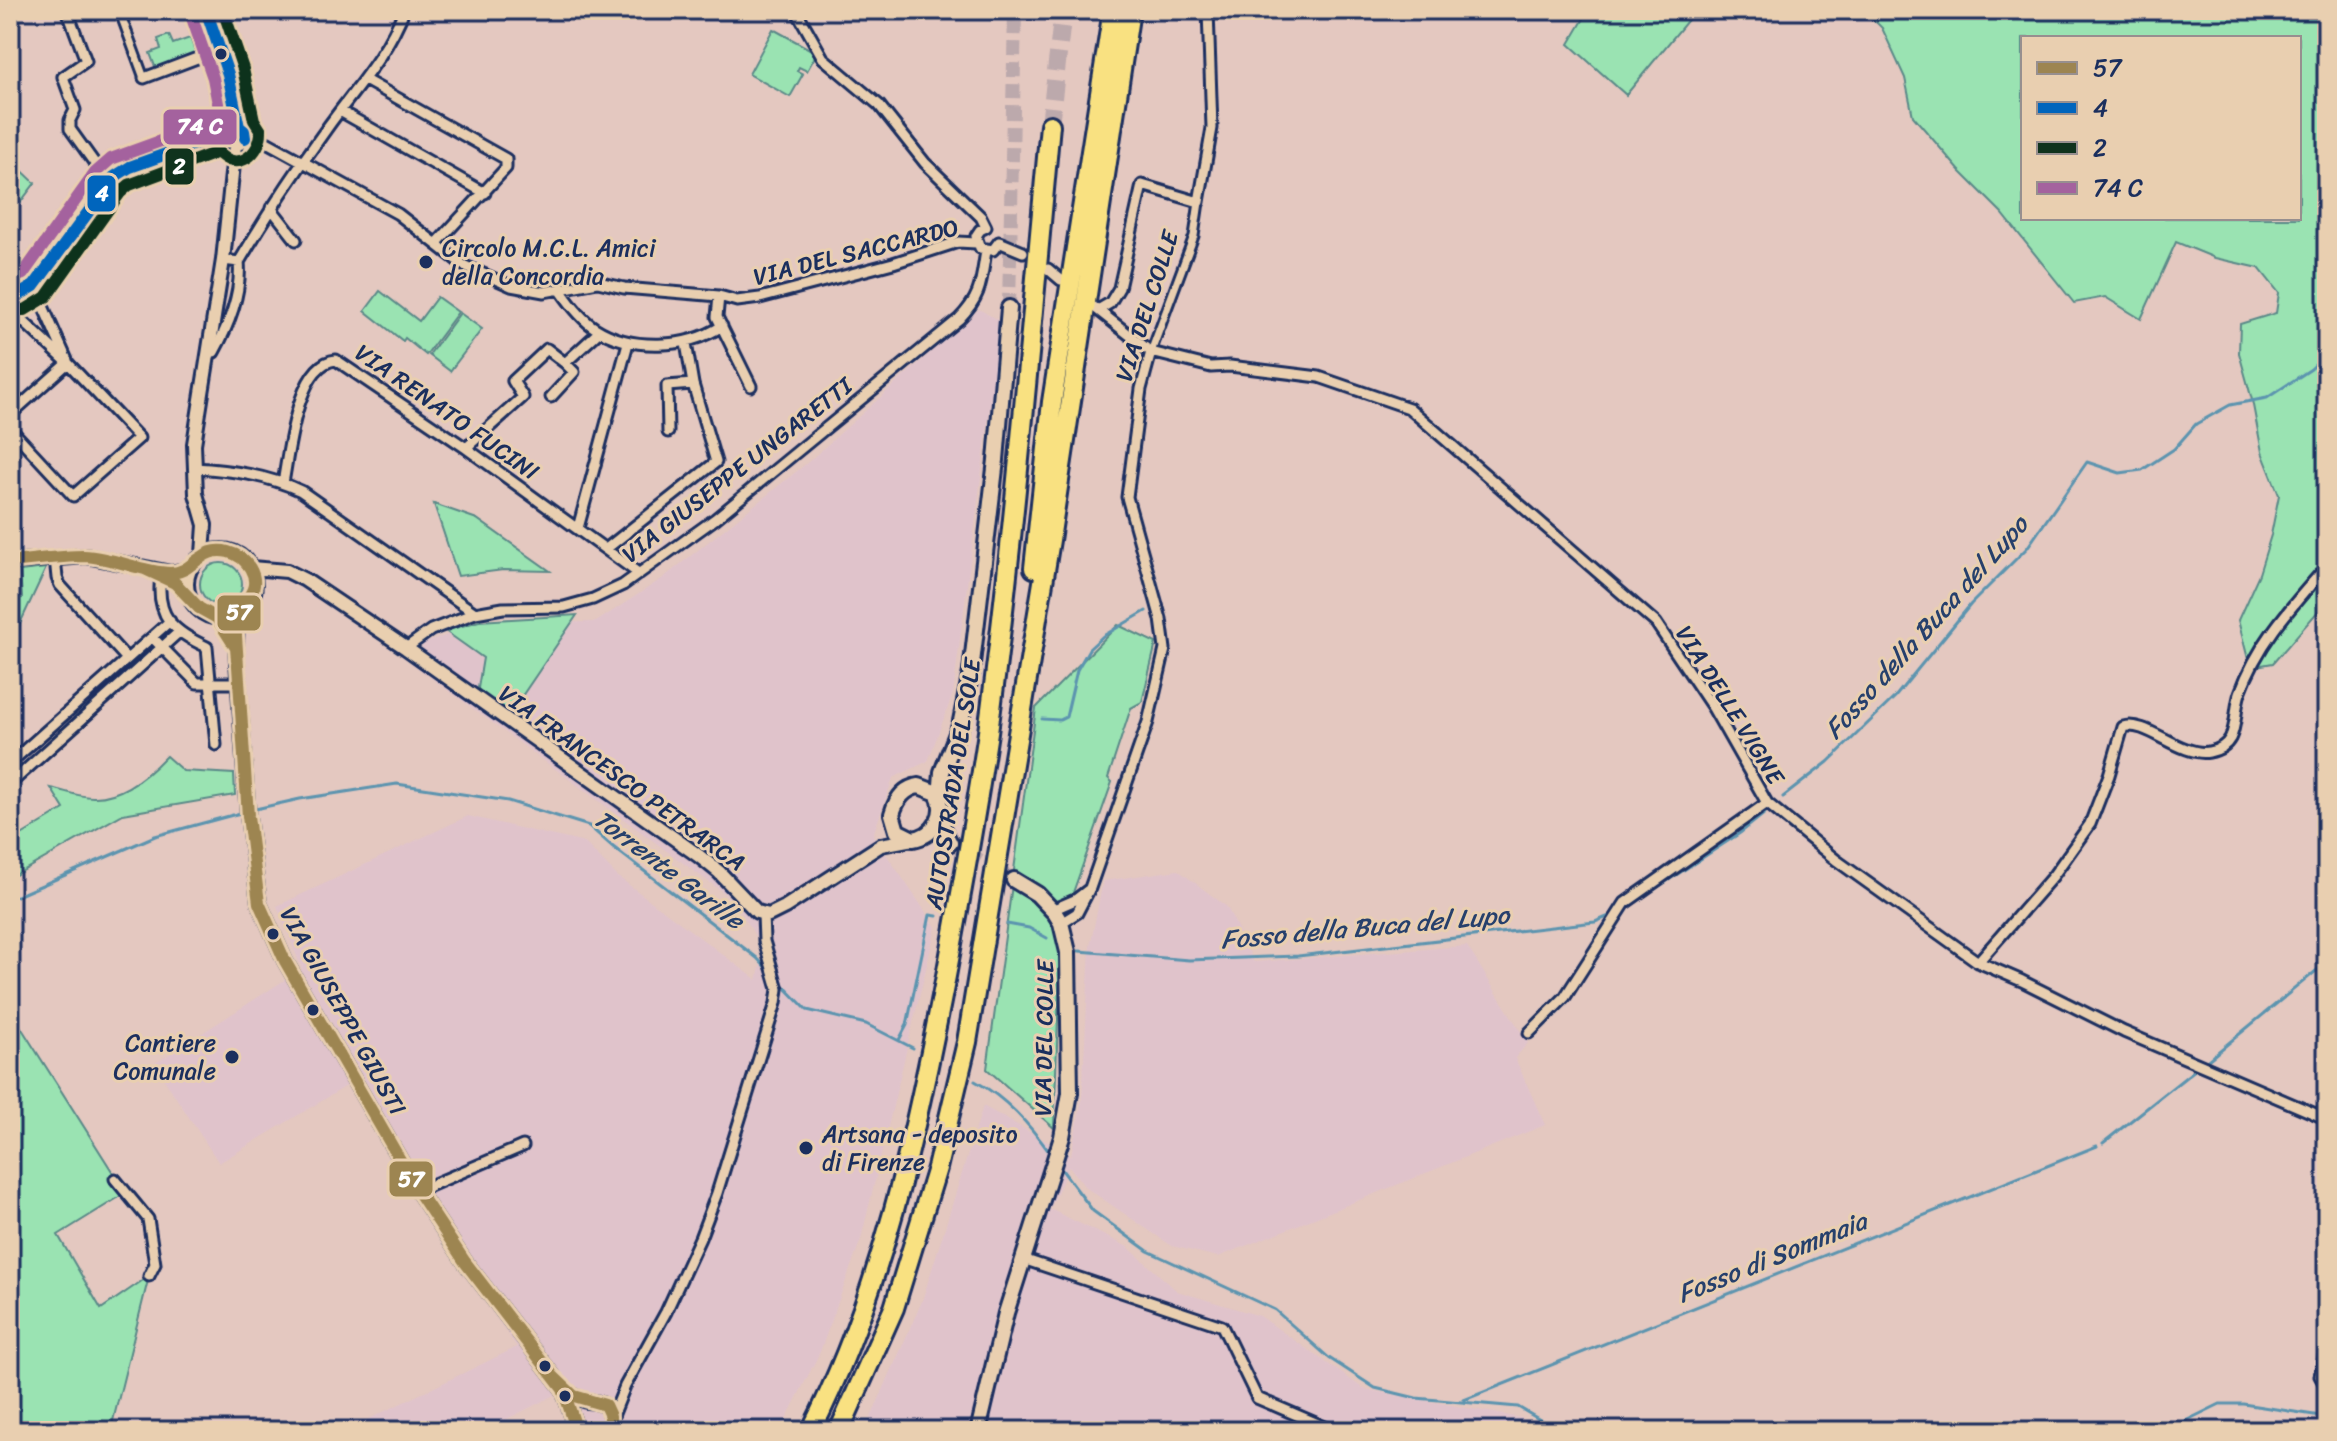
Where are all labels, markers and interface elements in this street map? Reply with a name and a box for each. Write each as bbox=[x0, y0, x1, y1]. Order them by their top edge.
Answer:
legend bbox=[2021, 36, 2301, 220]
unlabelled marker bbox=[213, 46, 229, 62]
text: 57 bbox=[2093, 47, 2123, 89]
text: 4 bbox=[2093, 87, 2108, 129]
text: 74 C bbox=[177, 107, 223, 146]
line badge: 74 C bbox=[162, 108, 238, 146]
text: 2 bbox=[2093, 127, 2107, 169]
line badge: 2 bbox=[164, 147, 195, 186]
text: 2 bbox=[172, 147, 186, 186]
text: 74 C bbox=[2093, 167, 2143, 209]
line badge: 4 bbox=[86, 174, 117, 213]
text: 4 bbox=[94, 174, 109, 213]
street label: VIA DEL SACCARDO bbox=[749, 206, 963, 298]
street label: VIA DEL COLLE bbox=[1103, 223, 1192, 387]
place label: Circolo M.C.L. Amici della Concordia bbox=[442, 227, 657, 297]
marker: Circolo M.C.L. Amici della Concordia bbox=[417, 253, 435, 271]
street label: VIA RENATO FUCINI bbox=[346, 332, 549, 492]
street label: VIA GIUSEPPE UNGARETTI bbox=[612, 365, 863, 574]
water label: Fosso della Buca del Lupo bbox=[1812, 503, 2041, 750]
text: 57 bbox=[226, 593, 254, 632]
line badge: 57 bbox=[216, 594, 262, 632]
street label: VIA DELLE VIGNE bbox=[1664, 617, 1797, 795]
street label: AUTOSTRADA DEL SOLE bbox=[912, 654, 994, 914]
street label: VIA FRANCESCO PETRARCA bbox=[489, 674, 755, 882]
water label: Torrente Garille bbox=[584, 797, 756, 943]
water label: Fosso della Buca del Lupo bbox=[1219, 891, 1513, 963]
street label: VIA GIUSEPPE GIUSTI bbox=[268, 899, 418, 1123]
unlabelled marker bbox=[265, 926, 281, 942]
street label: VIA DEL COLLE bbox=[1022, 958, 1066, 1117]
unlabelled marker bbox=[305, 1002, 321, 1018]
place label: Cantiere Comunale bbox=[113, 1022, 216, 1092]
marker: Cantiere Comunale bbox=[223, 1048, 241, 1066]
place label: Artsana - deposito di Firenze bbox=[821, 1113, 1018, 1183]
marker: Artsana - deposito di Firenze bbox=[797, 1139, 815, 1157]
line badge: 57 bbox=[388, 1160, 434, 1198]
text: 57 bbox=[398, 1160, 426, 1199]
water label: Fosso di Sommaia bbox=[1670, 1197, 1876, 1316]
unlabelled marker bbox=[537, 1358, 553, 1374]
unlabelled marker bbox=[557, 1388, 573, 1404]

